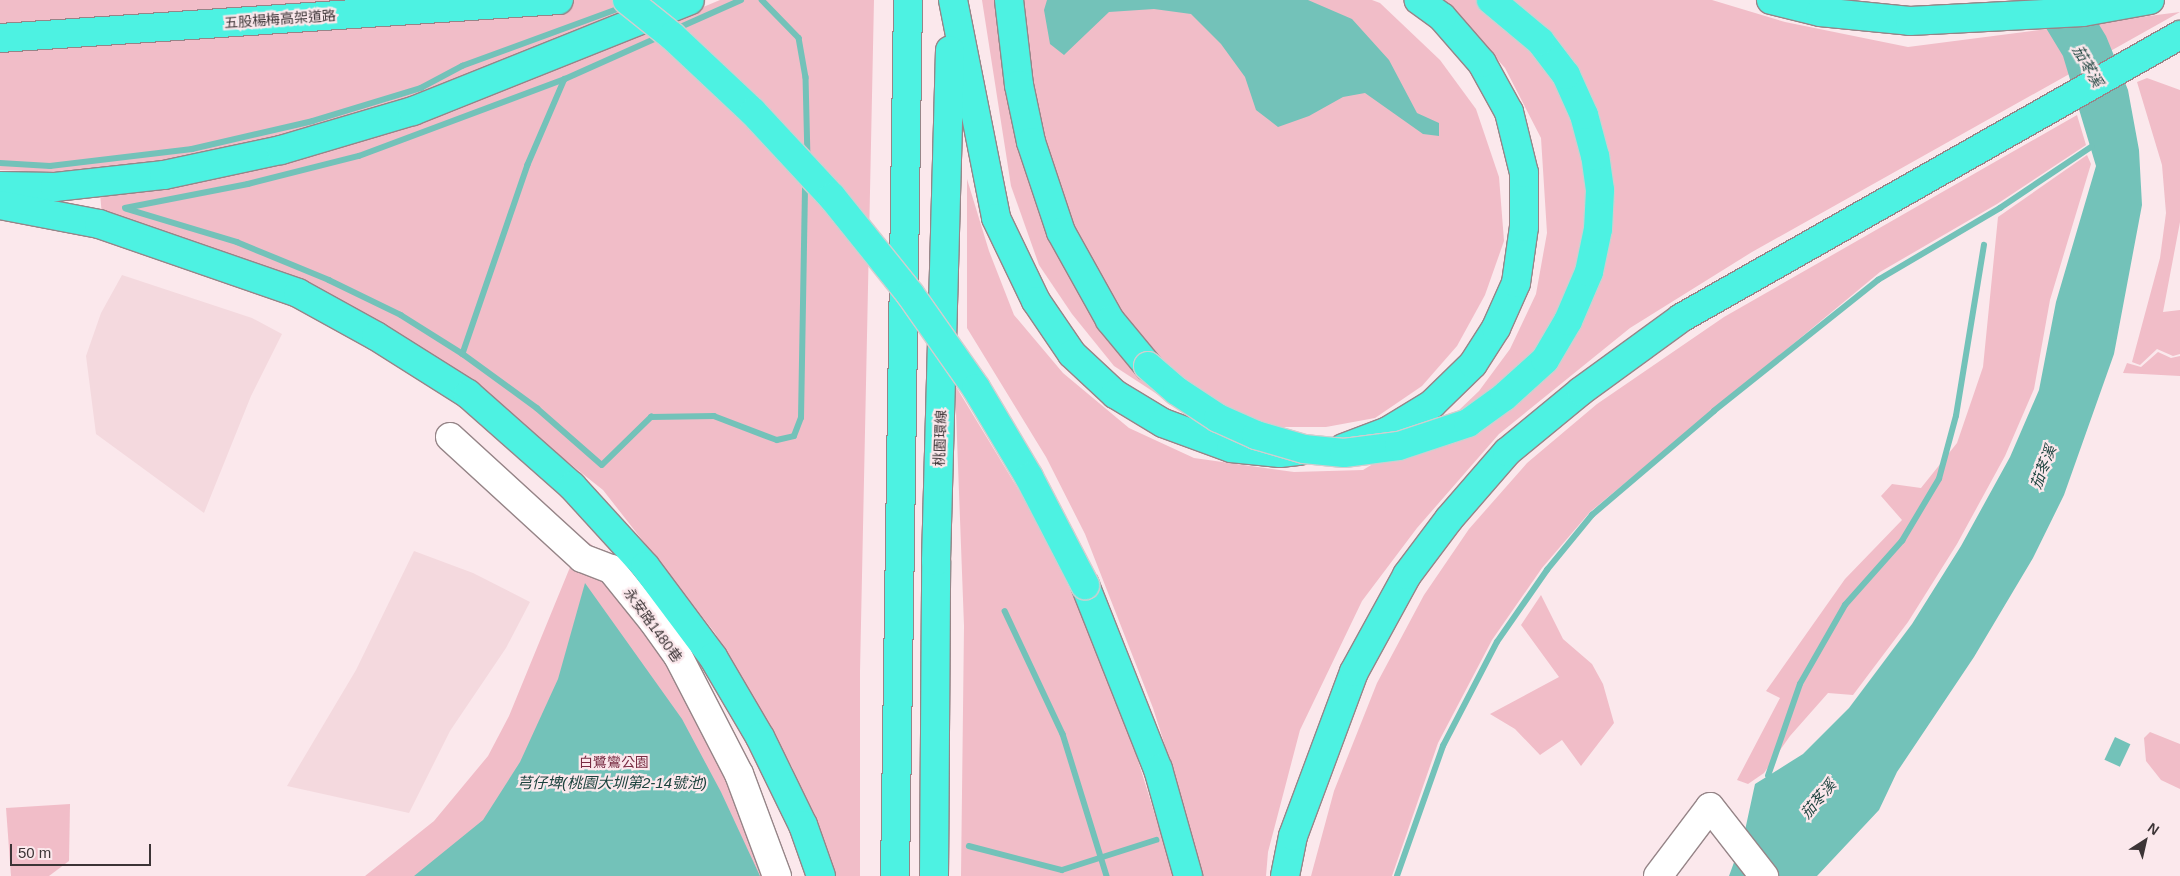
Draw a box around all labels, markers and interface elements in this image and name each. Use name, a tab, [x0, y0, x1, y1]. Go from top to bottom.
street label: 五股楊梅高架道路	[224, 7, 336, 31]
water label: 茄苳溪	[2069, 42, 2107, 90]
street label: 桃園環線	[931, 410, 949, 466]
water label: 茄苳溪	[2027, 443, 2059, 491]
street label: 永安路1480巷	[621, 585, 685, 665]
park label: 白鷺鸞公園	[579, 754, 649, 770]
water label: 芎仔埤(桃園大圳第2-14號池)	[517, 774, 707, 792]
water label: 茄苳溪	[1797, 776, 1839, 822]
north arrow	[2120, 816, 2170, 866]
text: N	[2145, 819, 2162, 838]
scale bar	[12, 834, 154, 866]
text: 50 m	[18, 844, 51, 861]

